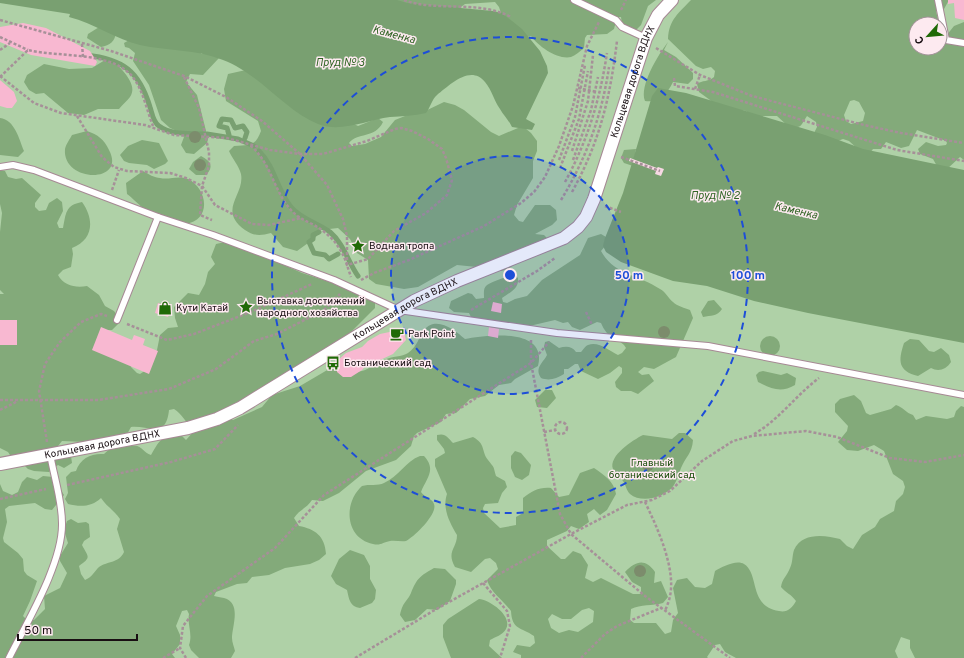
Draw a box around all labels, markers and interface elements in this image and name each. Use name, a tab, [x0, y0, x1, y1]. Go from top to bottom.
north arrow	[908, 16, 948, 56]
water label: Каменка	[371, 23, 417, 47]
street label: Кольцевая дорога ВДНХ	[608, 23, 658, 140]
text: С	[912, 34, 928, 46]
water label: Пруд № 3	[315, 56, 365, 70]
water label: Пруд № 2	[690, 189, 740, 203]
water label: Каменка	[773, 199, 819, 223]
place icon: Водная тропа	[350, 238, 366, 254]
place label: Водная тропа	[369, 240, 434, 253]
centre of rings	[503, 268, 517, 282]
text: 50 m	[615, 268, 643, 284]
text: 100 m	[731, 268, 765, 284]
street label: Кольцевая дорога ВДНХ	[351, 275, 460, 343]
place label: Выставка достижений народного хозяйства	[257, 295, 365, 320]
place icon: Выставка достижений народного хозяйства	[238, 299, 254, 315]
shop icon: Кути Катай	[157, 300, 173, 316]
place label: Кути Катай	[176, 302, 228, 315]
cafe icon: Park Point	[389, 326, 405, 342]
place label: Park Point	[408, 328, 455, 341]
bus stop icon: Ботанический сад	[325, 355, 341, 371]
place label: Ботанический сад	[344, 357, 432, 370]
street label: Кольцевая дорога ВДНХ	[43, 427, 161, 462]
park label: Главный ботанический сад	[609, 457, 696, 482]
scale bar	[18, 616, 137, 642]
text: 50 m	[24, 623, 52, 639]

